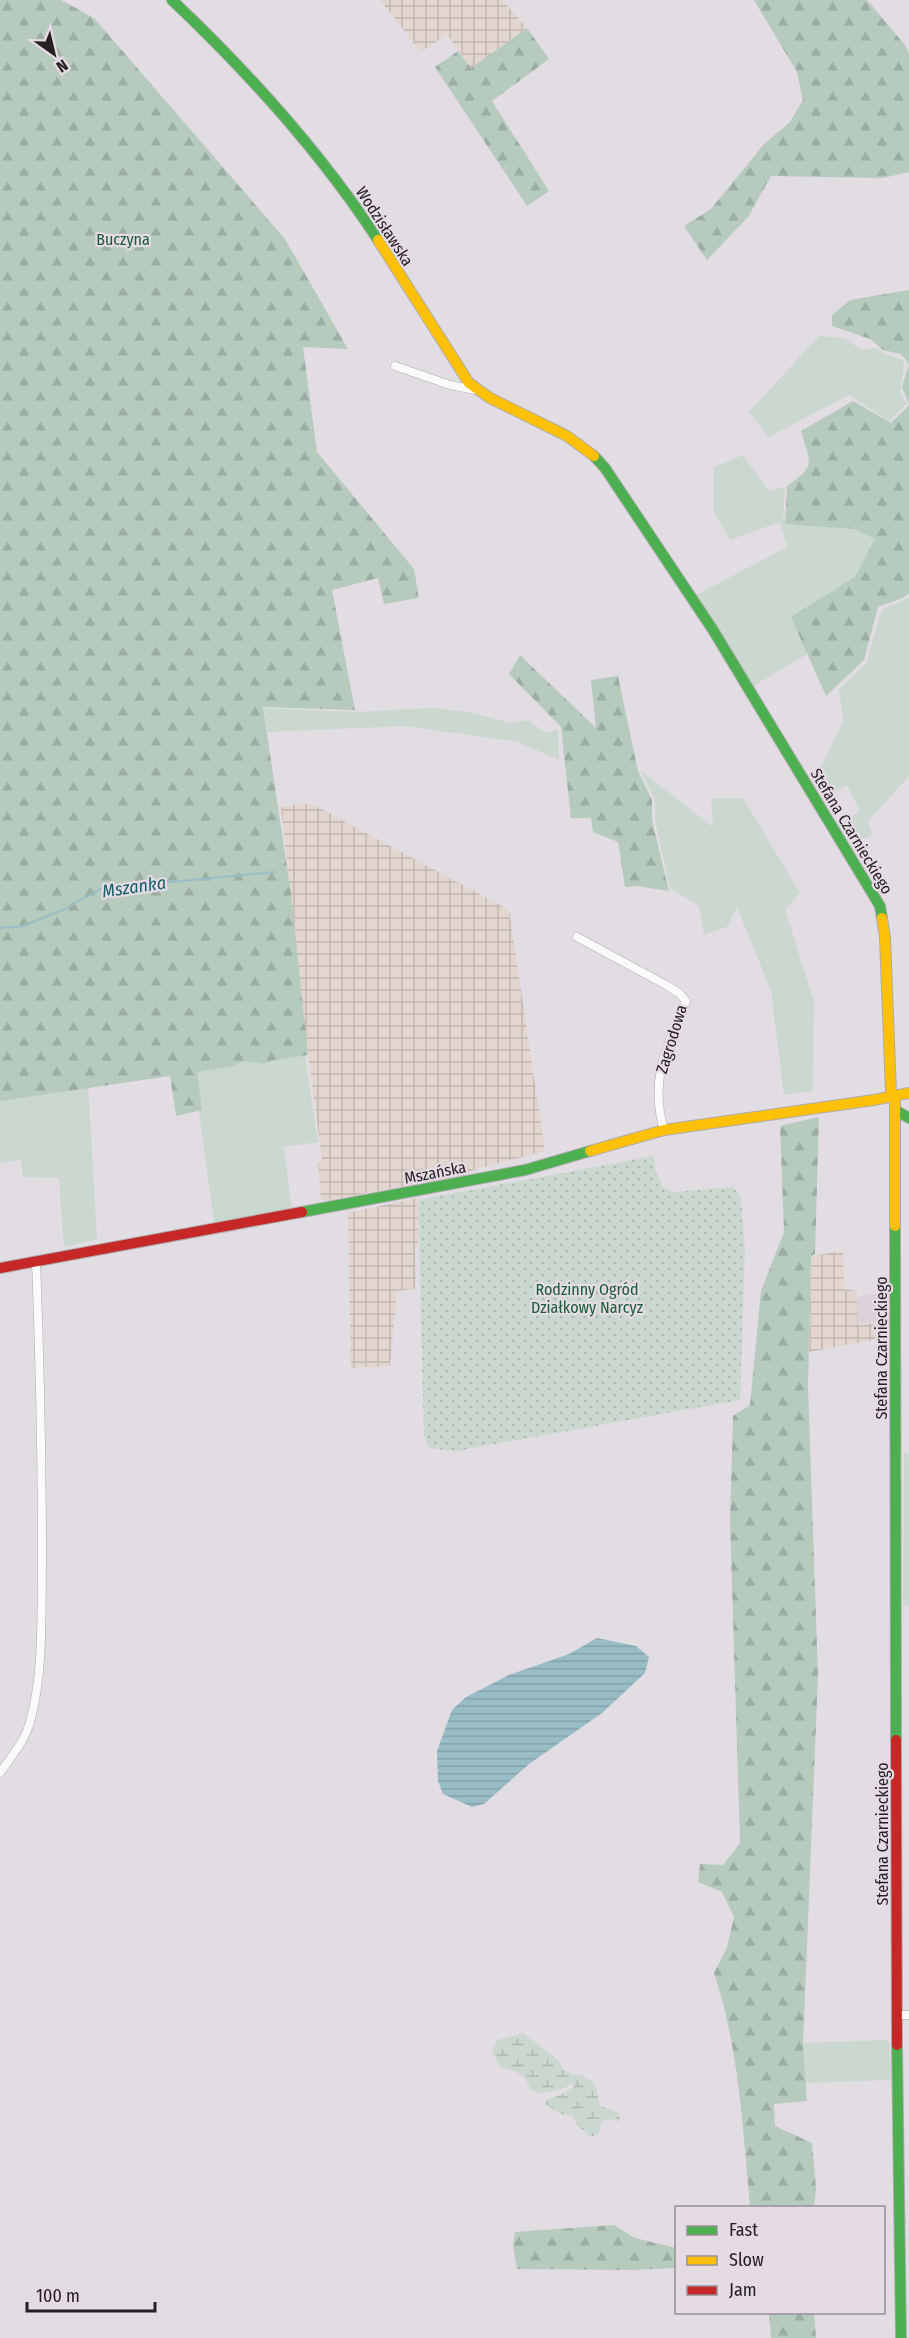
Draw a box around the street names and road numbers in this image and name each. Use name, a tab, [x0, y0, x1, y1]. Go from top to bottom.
street label: Wodzisławska	[352, 183, 417, 270]
street label: Stefana Czarnieckiego	[807, 765, 897, 898]
street label: Zagrodowa	[652, 1002, 691, 1076]
street label: Mszańska	[403, 1157, 468, 1188]
street label: Stefana Czarnieckiego	[872, 1276, 891, 1420]
street label: Stefana Czarnieckiego	[873, 1762, 892, 1906]

